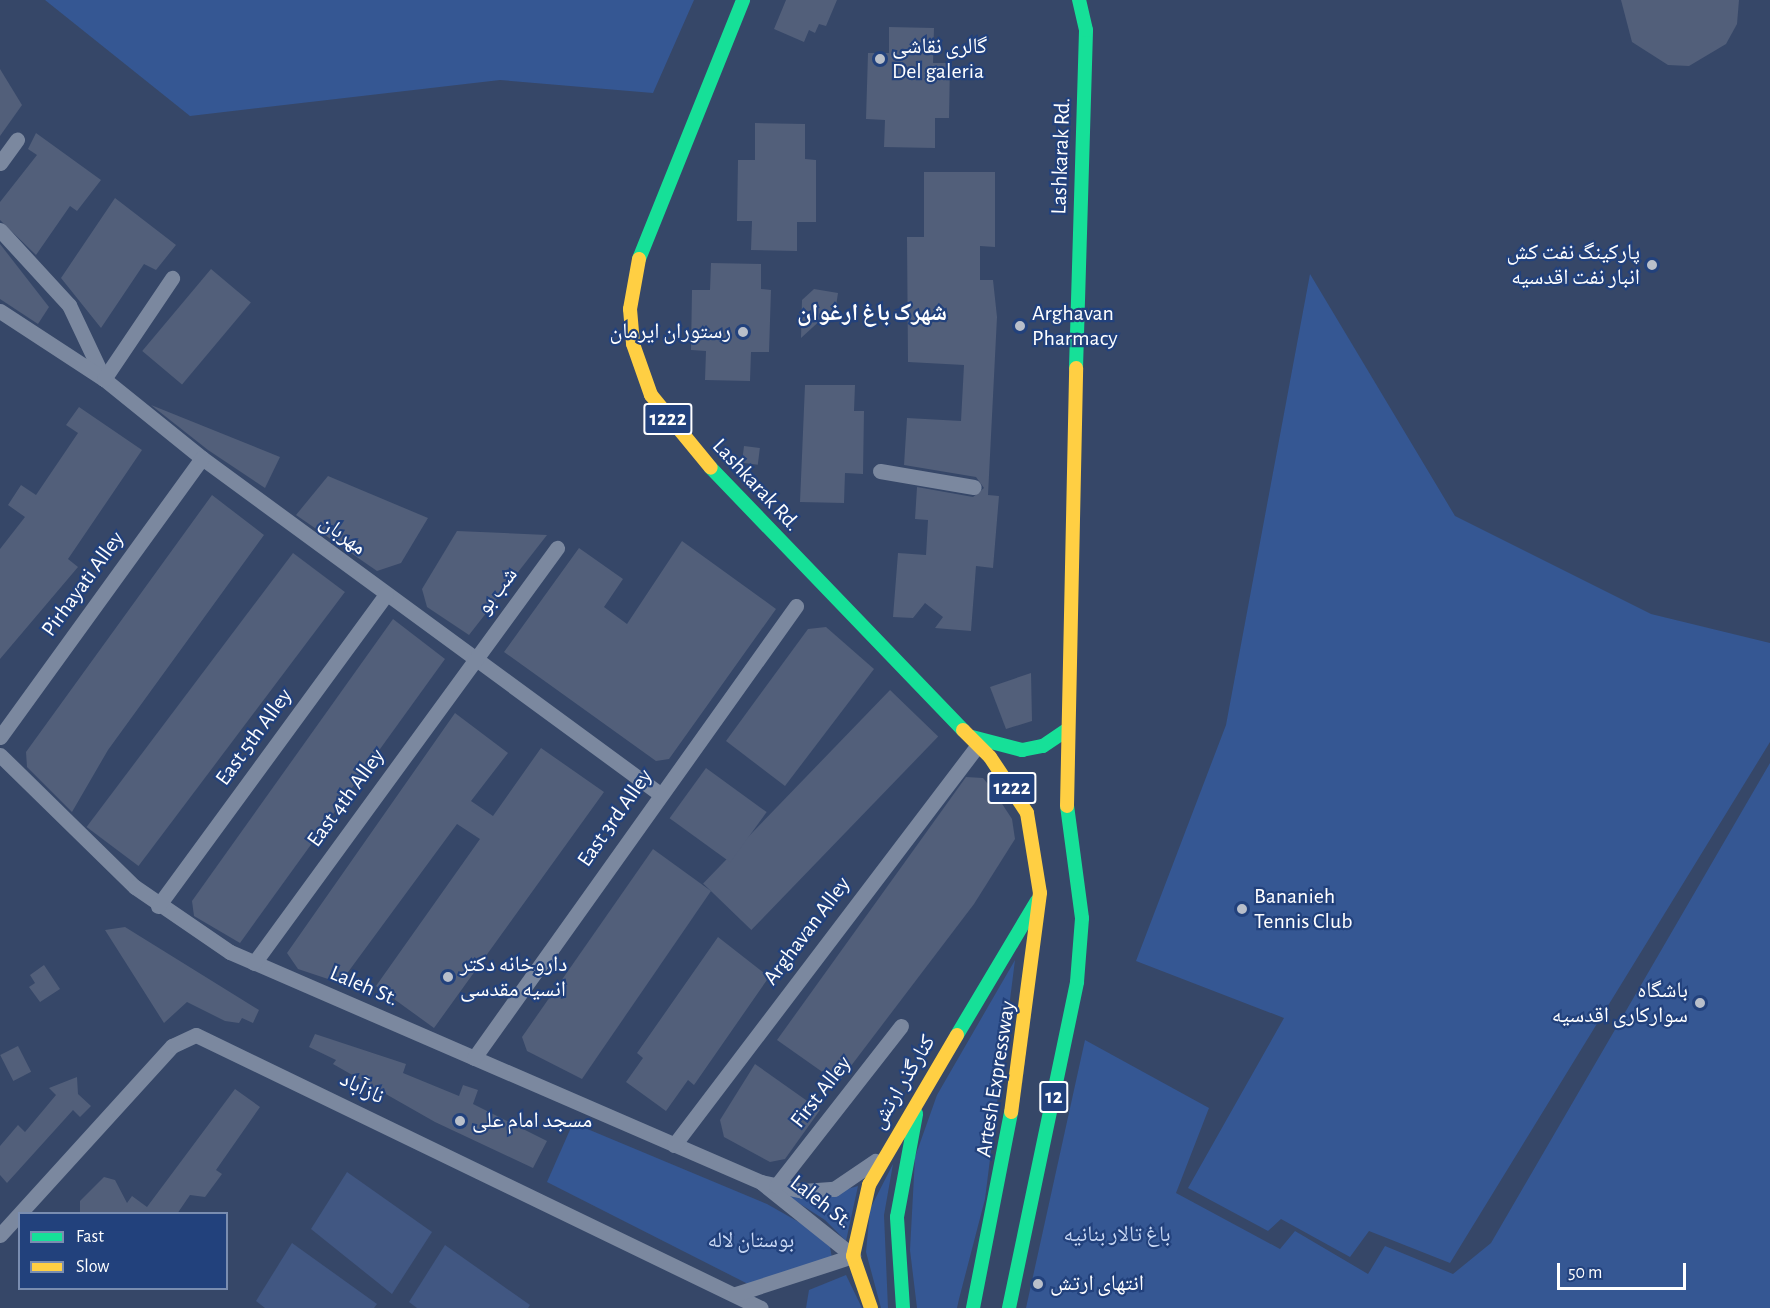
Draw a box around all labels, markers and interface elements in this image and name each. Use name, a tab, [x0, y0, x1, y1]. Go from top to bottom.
place label: گالرى نقاشى Del galeria	[892, 33, 987, 84]
marker: گالرى نقاشى Del galeria	[873, 52, 887, 66]
street label: Lashkarak Rd.	[1046, 97, 1076, 215]
place label: پارکینگ نفت کش انبار نفت اقدسیه	[1507, 239, 1640, 290]
marker: پارکینگ نفت کش انبار نفت اقدسیه	[1645, 258, 1659, 272]
district label: شهرک باغ ارغوان	[797, 300, 947, 328]
place label: Arghavan Pharmacy	[1032, 300, 1118, 352]
place label: رستوران ايرمان	[609, 319, 731, 345]
marker: Arghavan Pharmacy	[1013, 319, 1027, 333]
marker: رستوران ايرمان	[736, 325, 750, 339]
road number: 1222	[642, 401, 694, 437]
street label: Lashkarak Rd.	[706, 433, 806, 537]
street label: مهربان	[314, 509, 372, 561]
street label: Pirhayati Alley	[36, 526, 130, 642]
street label: شب بو	[471, 562, 523, 620]
street label: East 5th Alley	[210, 683, 298, 791]
street label: East 4th Alley	[302, 744, 390, 852]
street label: East 3rd Alley	[572, 764, 658, 872]
road number: 1222	[986, 770, 1038, 806]
street label: Arghavan Alley	[758, 872, 856, 990]
place label: Bananieh Tennis Club	[1254, 883, 1352, 934]
marker: Bananieh Tennis Club	[1235, 902, 1249, 916]
place label: داروخانه دکتر انسیه مقدسی	[460, 951, 567, 1002]
street label: Laleh St.	[326, 960, 402, 1012]
marker: داروخانه دکتر انسیه مقدسی	[441, 970, 455, 984]
place label: باشگاه سوارکاری اقدسیه	[1552, 977, 1688, 1028]
marker: باشگاه سوارکاری اقدسیه	[1693, 996, 1707, 1010]
street label: Artesh Expressway	[971, 999, 1021, 1159]
street label: کنارگذر ارتش	[865, 1030, 941, 1134]
street label: First Alley	[785, 1051, 857, 1133]
street label: نازآباد	[336, 1066, 388, 1110]
road number: 12	[1039, 1079, 1069, 1115]
place label: مسجد امام علی	[472, 1108, 592, 1134]
marker: مسجد امام علی	[453, 1114, 467, 1128]
street label: Laleh St.	[785, 1170, 857, 1234]
legend	[18, 1212, 228, 1290]
park label: باغ تالار بنانیه	[1063, 1222, 1171, 1248]
text: Fast	[76, 1228, 104, 1246]
park label: بوستان لاله	[708, 1228, 794, 1254]
scale bar	[1560, 1251, 1689, 1289]
text: Slow	[76, 1258, 109, 1276]
text: 50 m	[1568, 1264, 1602, 1282]
place label: انتهای ارتش	[1050, 1271, 1144, 1297]
marker: انتهای ارتش	[1031, 1277, 1045, 1291]

